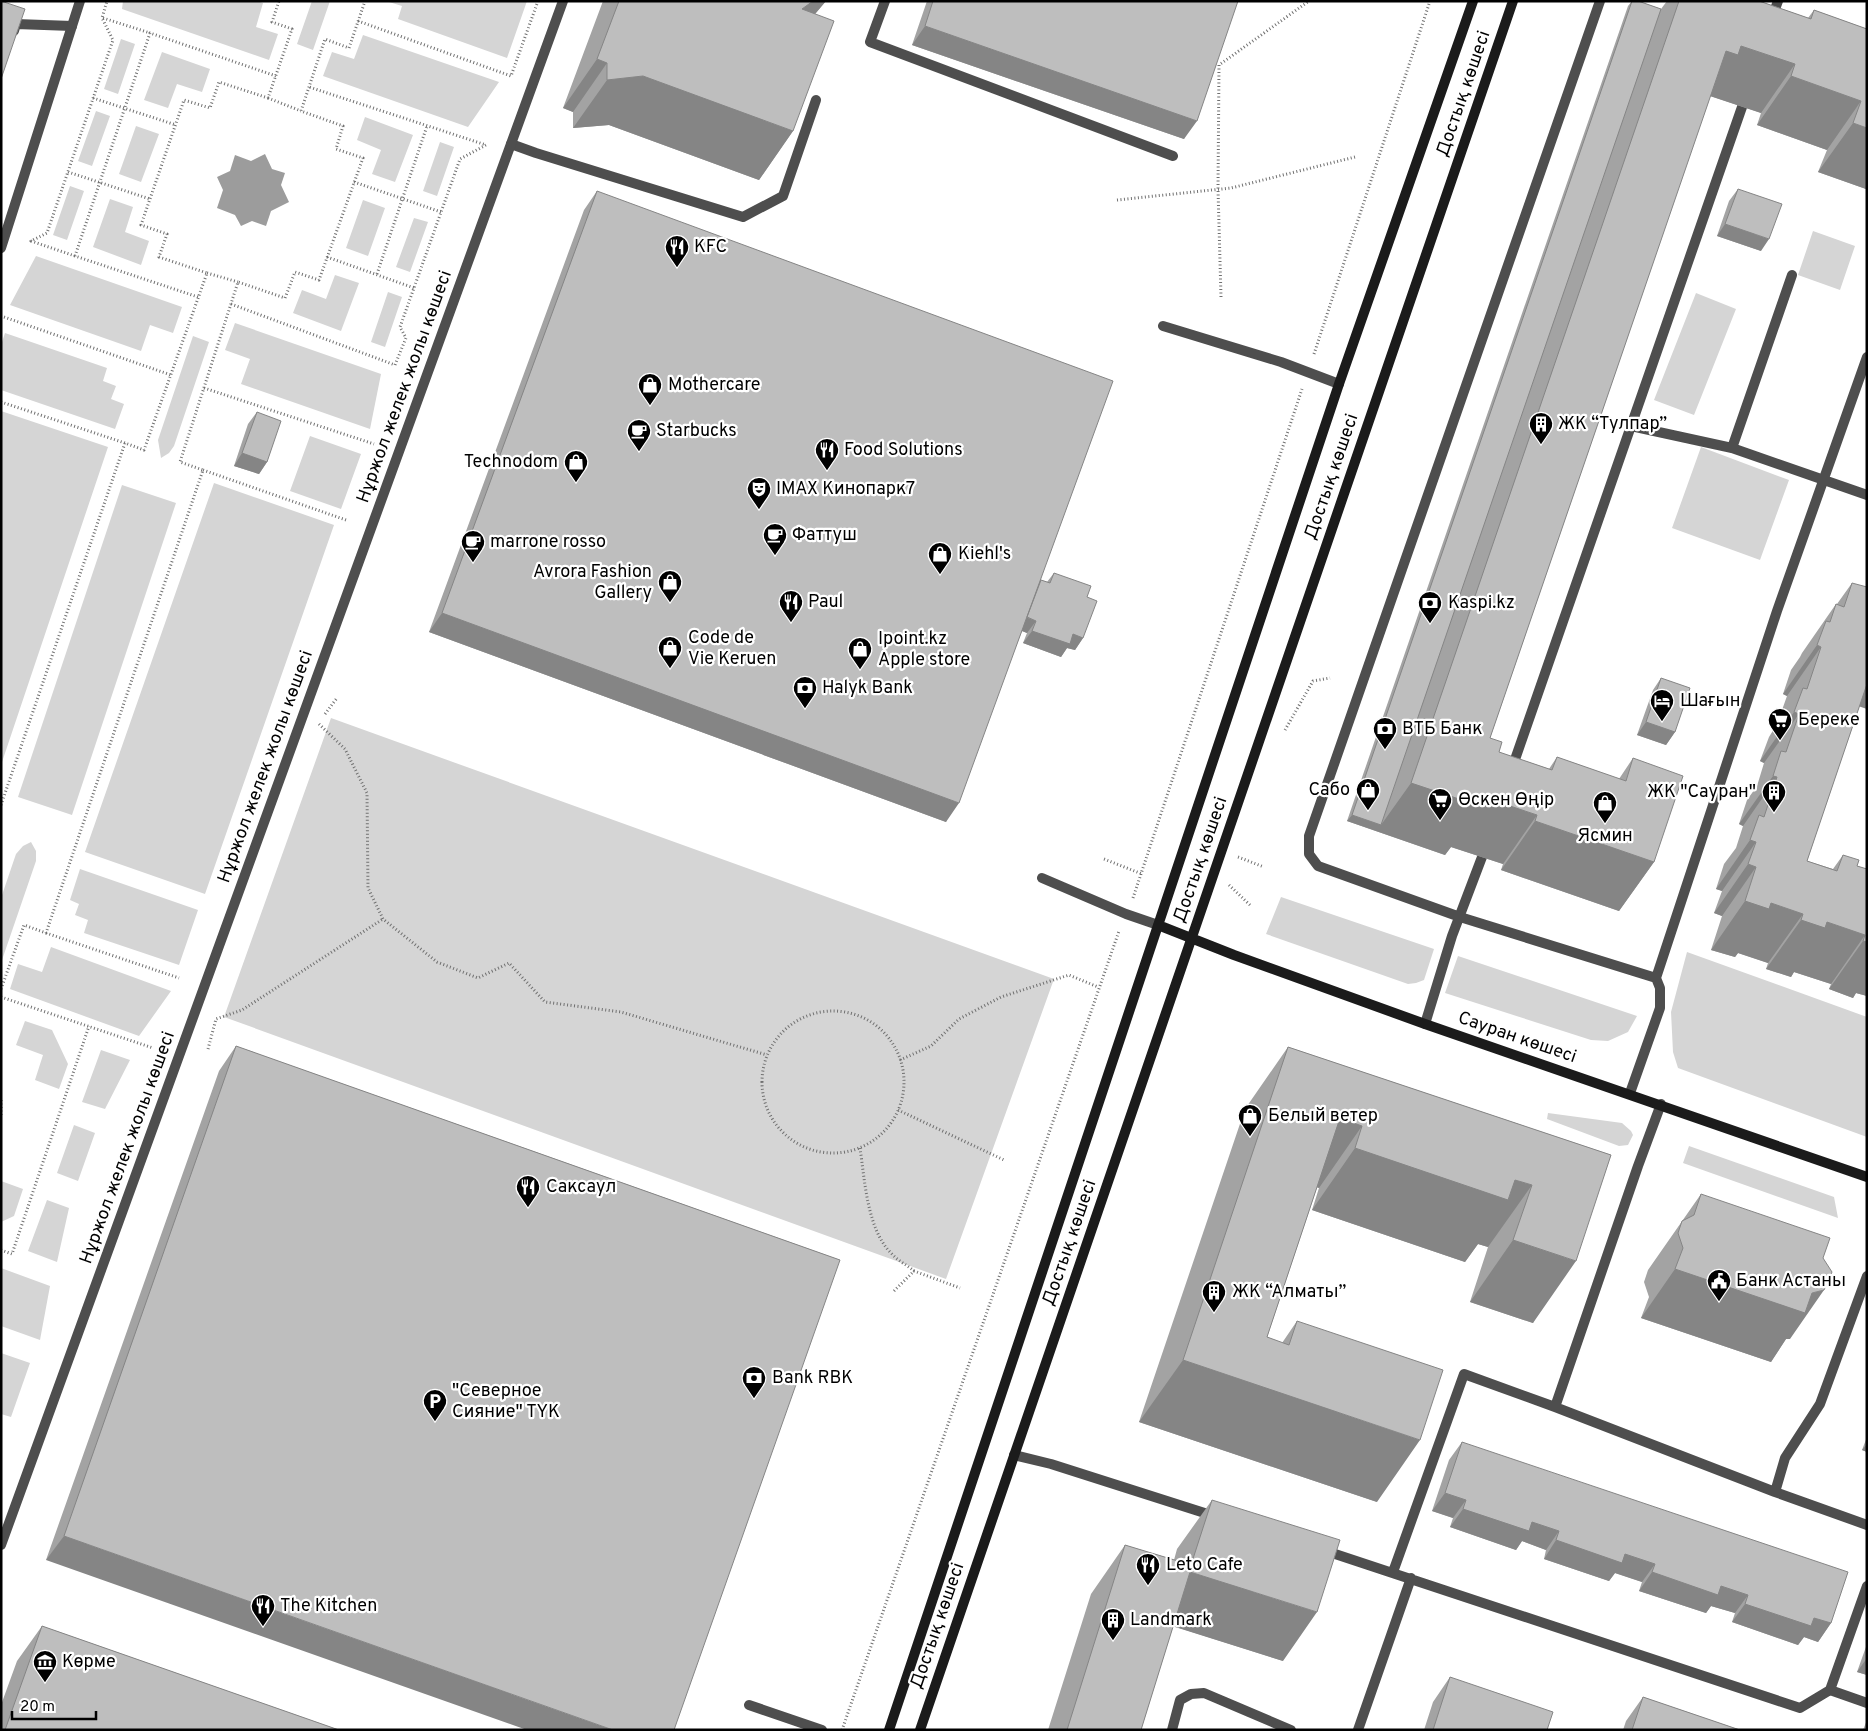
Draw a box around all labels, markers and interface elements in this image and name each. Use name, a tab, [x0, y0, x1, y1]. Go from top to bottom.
street label: Достық көшесі	[1432, 28, 1496, 160]
restaurant icon: KFC	[664, 234, 690, 268]
place label: KFC	[694, 236, 727, 259]
street label: Нұржол желек жолы көшесі	[352, 268, 458, 506]
shop icon: Mothercare	[637, 372, 663, 406]
place label: Mothercare	[668, 374, 760, 397]
street label: Достық көшесі	[1300, 411, 1364, 543]
building icon: ЖК “Тулпар”	[1528, 411, 1554, 445]
place label: ЖК “Тулпар”	[1558, 413, 1667, 436]
cafe icon: Starbucks	[626, 418, 652, 452]
place label: Starbucks	[656, 420, 737, 443]
restaurant icon: Food Solutions	[814, 437, 840, 471]
place label: Food Solutions	[844, 439, 963, 462]
shop icon: Technodom	[563, 449, 589, 483]
place label: Technodom	[464, 451, 558, 474]
theatre icon: IMAX Кинопарк7	[746, 476, 772, 510]
place label: IMAX Кинопарк7	[776, 478, 915, 501]
cafe icon: Фаттуш	[762, 522, 788, 556]
place label: Фаттуш	[792, 524, 857, 547]
cafe icon: marrone rosso	[460, 529, 486, 563]
place label: marrone rosso	[490, 531, 606, 554]
shop icon: Kiehl's	[927, 541, 953, 575]
place label: Kiehl's	[958, 543, 1011, 566]
place label: Avrora Fashion Gallery	[533, 561, 652, 605]
shop icon: Avrora Fashion Gallery	[657, 569, 683, 603]
restaurant icon: Paul	[778, 589, 804, 623]
bank icon: Kaspi.kz	[1417, 590, 1443, 624]
place label: Paul	[808, 591, 843, 614]
place label: Kaspi.kz	[1448, 592, 1515, 615]
place label: Code de Vie Keruen	[688, 627, 776, 671]
place label: Ipoint.kz Apple store	[878, 628, 970, 672]
shop icon: Code de Vie Keruen	[657, 635, 683, 669]
shop icon: Ipoint.kz Apple store	[847, 636, 873, 670]
street label: Нұржол желек жолы көшесі	[213, 648, 319, 886]
bank icon: Halyk Bank	[792, 675, 818, 709]
place label: Halyk Bank	[822, 677, 913, 700]
hotel icon: Шағын	[1649, 688, 1675, 722]
place label: Шағын	[1680, 690, 1740, 713]
supermarket icon: Береке	[1767, 707, 1793, 741]
place label: Береке	[1798, 709, 1860, 732]
bank icon: ВТБ Банк	[1372, 716, 1398, 750]
place label: ВТБ Банк	[1402, 718, 1483, 741]
shop icon: Сабо	[1355, 777, 1381, 811]
place label: Сабо	[1308, 779, 1350, 802]
building icon: ЖК "Сауран"	[1761, 779, 1787, 813]
place label: ЖК "Сауран"	[1647, 781, 1756, 804]
supermarket icon: Өскен Өңір	[1427, 787, 1453, 821]
place label: Өскен Өңір	[1458, 789, 1554, 812]
shop icon: Ясмин	[1592, 790, 1618, 824]
street label: Достық көшесі	[1169, 794, 1233, 926]
place label: Ясмин	[1577, 825, 1633, 848]
street label: Сауран көшесі	[1455, 1007, 1579, 1069]
street label: Нұржол желек жолы көшесі	[75, 1029, 181, 1267]
shop icon: Белый ветер	[1237, 1103, 1263, 1137]
place label: Белый ветер	[1268, 1105, 1378, 1128]
restaurant icon: Саксаул	[515, 1174, 541, 1208]
place label: Саксаул	[546, 1176, 616, 1199]
street label: Достық көшесі	[1038, 1177, 1102, 1309]
public building icon: Банк Астаны	[1706, 1268, 1732, 1302]
place label: Банк Астаны	[1736, 1270, 1846, 1293]
building icon: ЖК “Алматы”	[1201, 1279, 1227, 1313]
place label: ЖК “Алматы”	[1232, 1281, 1347, 1304]
bank icon: Bank RBK	[741, 1365, 767, 1399]
place label: Bank RBK	[772, 1367, 853, 1390]
place label: "Северное Cияние" ТҮК	[452, 1380, 560, 1424]
parking icon: "Северное Cияние" ТҮК	[422, 1388, 448, 1422]
restaurant icon: Leto Cafe	[1135, 1552, 1161, 1586]
place label: Leto Cafe	[1166, 1554, 1243, 1577]
street label: Достық көшесі	[906, 1560, 970, 1692]
restaurant icon: The Kitchen	[250, 1593, 276, 1627]
place label: The Kitchen	[280, 1595, 377, 1618]
building icon: Landmark	[1100, 1607, 1126, 1641]
place label: Landmark	[1130, 1609, 1212, 1632]
museum icon: Көрме	[32, 1649, 58, 1683]
place label: Көрме	[62, 1651, 116, 1674]
scale bar	[12, 1688, 96, 1720]
text: 20 m	[20, 1698, 55, 1717]

